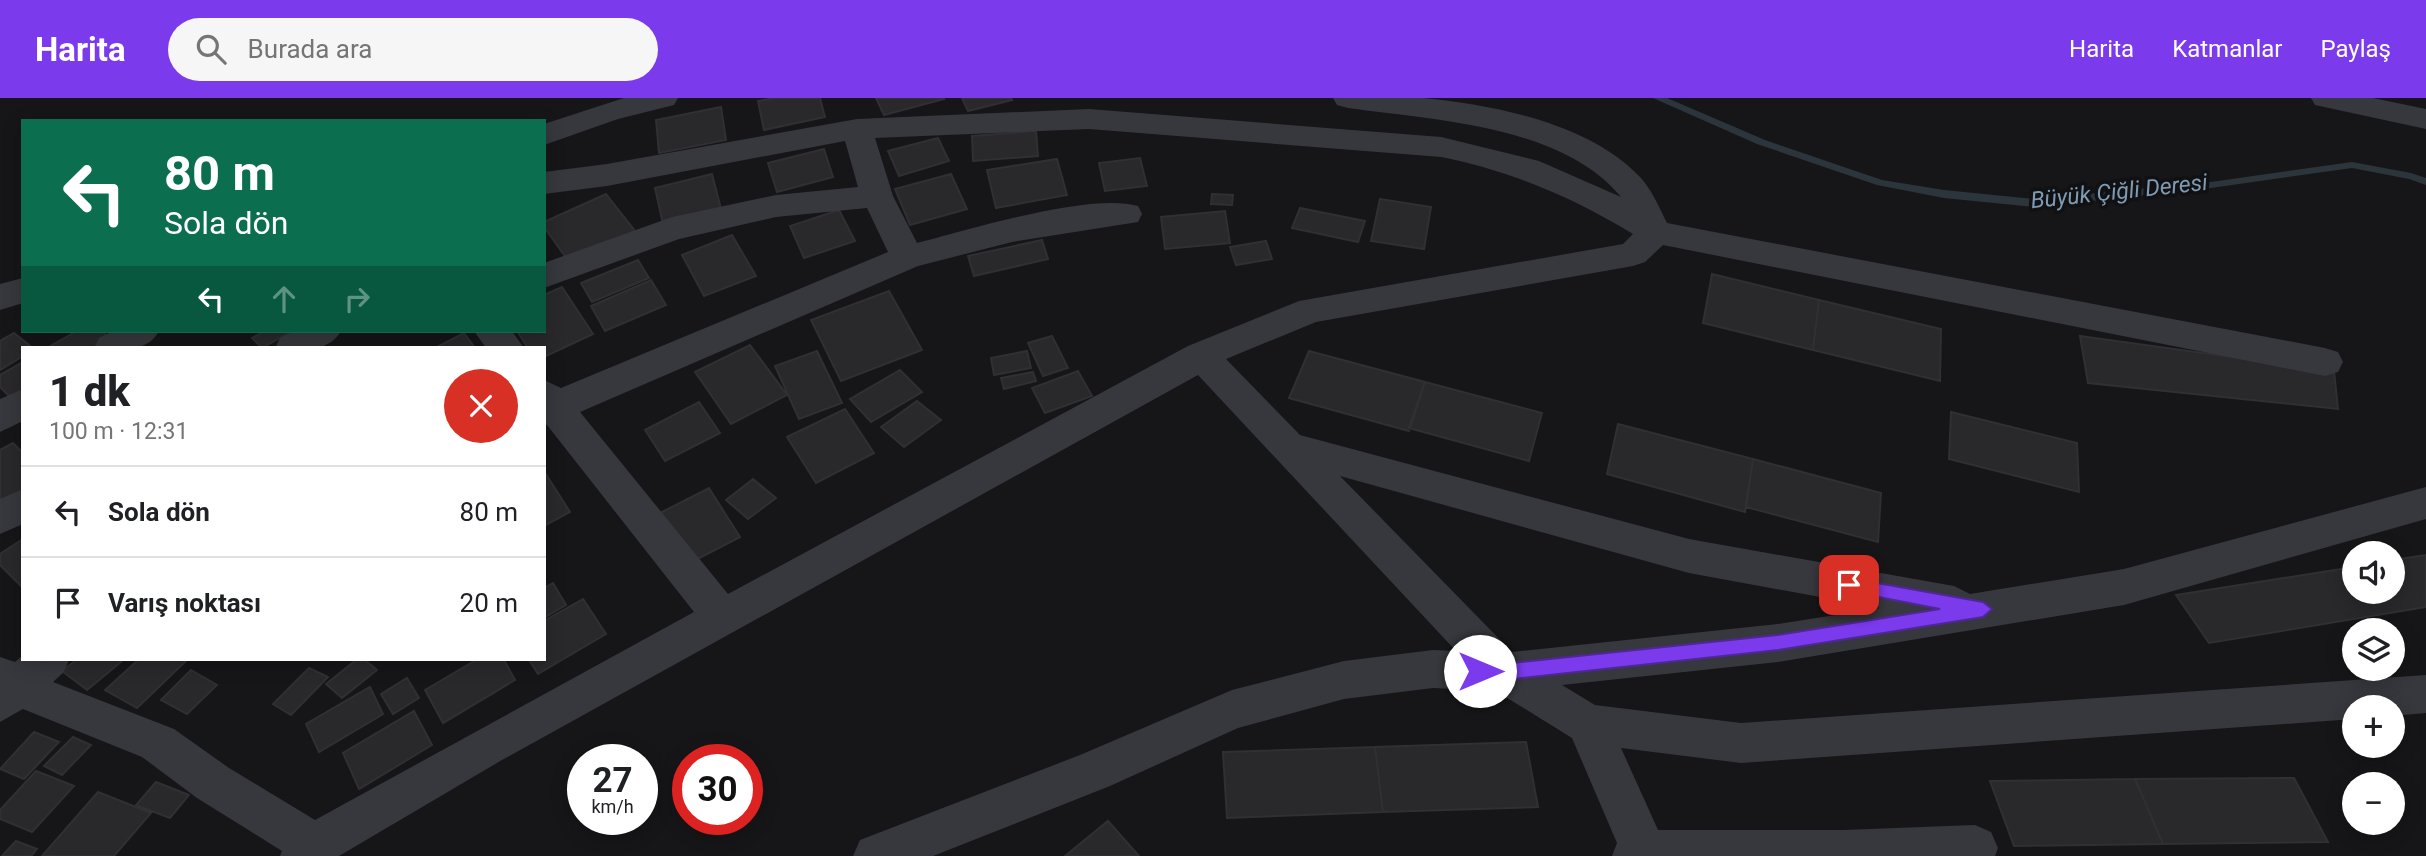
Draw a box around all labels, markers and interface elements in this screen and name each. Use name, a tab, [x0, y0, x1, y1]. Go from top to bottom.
search box	[168, 18, 658, 81]
text: Harita	[35, 30, 126, 69]
icon: search	[192, 30, 230, 68]
text: Burada ara	[248, 34, 372, 64]
text: Harita	[2069, 35, 2134, 63]
text: Katmanlar	[2172, 35, 2282, 63]
text: Paylaş	[2320, 35, 2391, 63]
text: 80 m	[164, 145, 275, 202]
icon: left	[49, 147, 140, 238]
water label: Büyük Çiğli Deresi	[2029, 169, 2209, 214]
text: Sola dön	[164, 204, 288, 242]
icon: left	[192, 280, 230, 318]
icon: ahead	[265, 280, 303, 318]
icon: right	[338, 280, 376, 318]
text: 1 dk	[49, 367, 130, 416]
button: close	[444, 369, 518, 443]
text: 100 m · 12:31	[49, 418, 188, 445]
icon: left	[49, 493, 87, 531]
text: Sola dön	[108, 497, 210, 527]
text: 80 m	[460, 497, 518, 527]
map controls	[2342, 541, 2405, 835]
button: sound	[2342, 541, 2405, 604]
pin	[1819, 555, 1879, 615]
icon: arrive	[1830, 566, 1868, 604]
icon: arrive	[49, 584, 87, 622]
text: Varış noktası	[108, 588, 261, 618]
text: 20 m	[460, 588, 518, 618]
button: layers	[2342, 618, 2405, 681]
position arrow	[1443, 634, 1517, 708]
button: +	[2342, 695, 2405, 758]
speed limit sign: 30	[672, 744, 763, 835]
text: 27	[592, 760, 633, 801]
button: −	[2342, 772, 2405, 835]
text: km/h	[591, 796, 634, 817]

